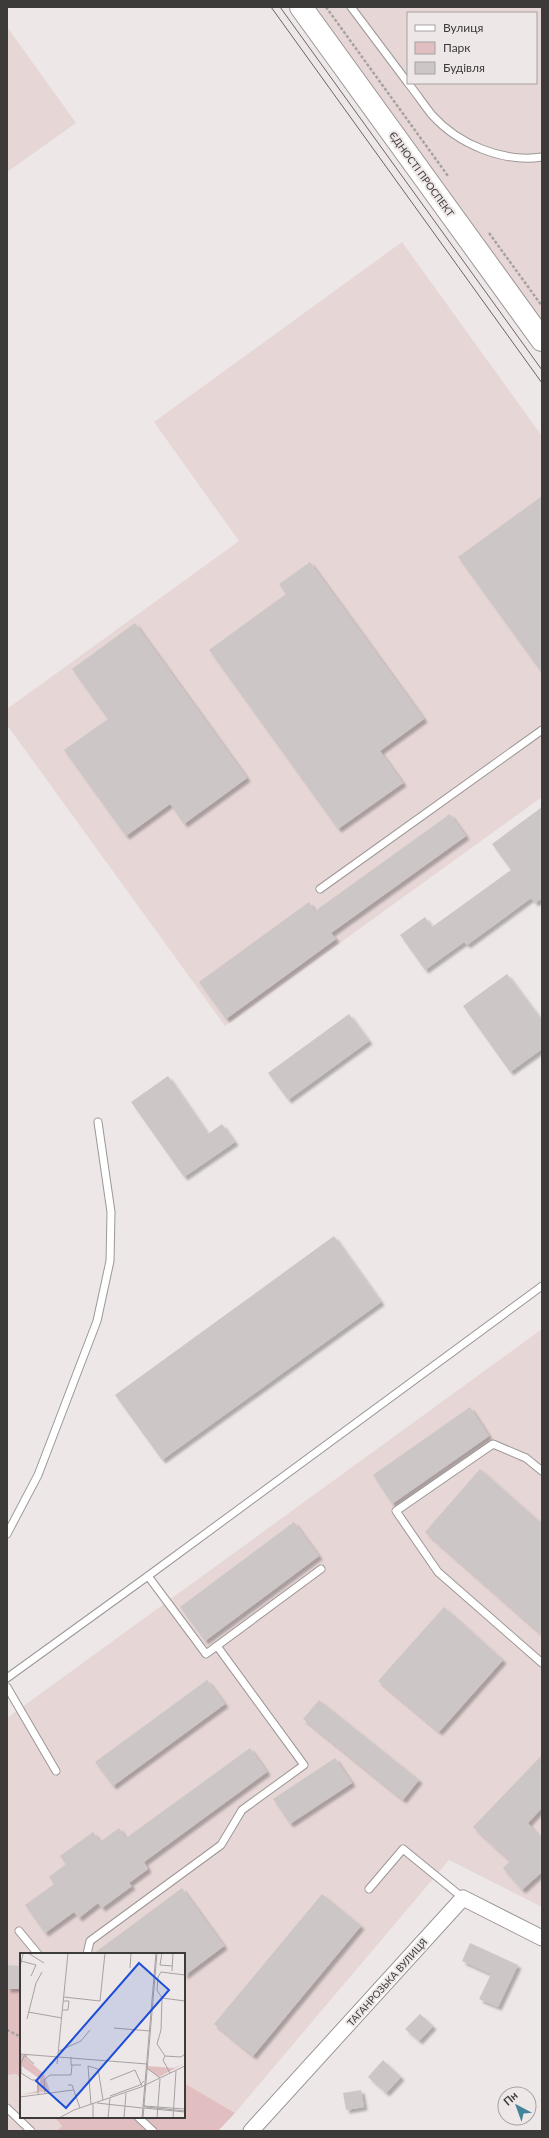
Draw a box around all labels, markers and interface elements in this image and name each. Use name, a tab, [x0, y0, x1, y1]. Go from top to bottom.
legend	[407, 12, 537, 84]
text: Вулиця	[443, 20, 483, 35]
text: Парк	[443, 40, 471, 55]
text: Будівля	[443, 60, 485, 75]
street label: ЄДНОСТІ ПРОСПЕКТ	[387, 129, 457, 219]
street label: ТАГАНРОЗЬКА ВУЛИЦЯ	[344, 1936, 430, 2028]
inset map	[20, 1953, 185, 2118]
north arrow	[497, 2086, 537, 2126]
text: Пн	[500, 2088, 520, 2108]

